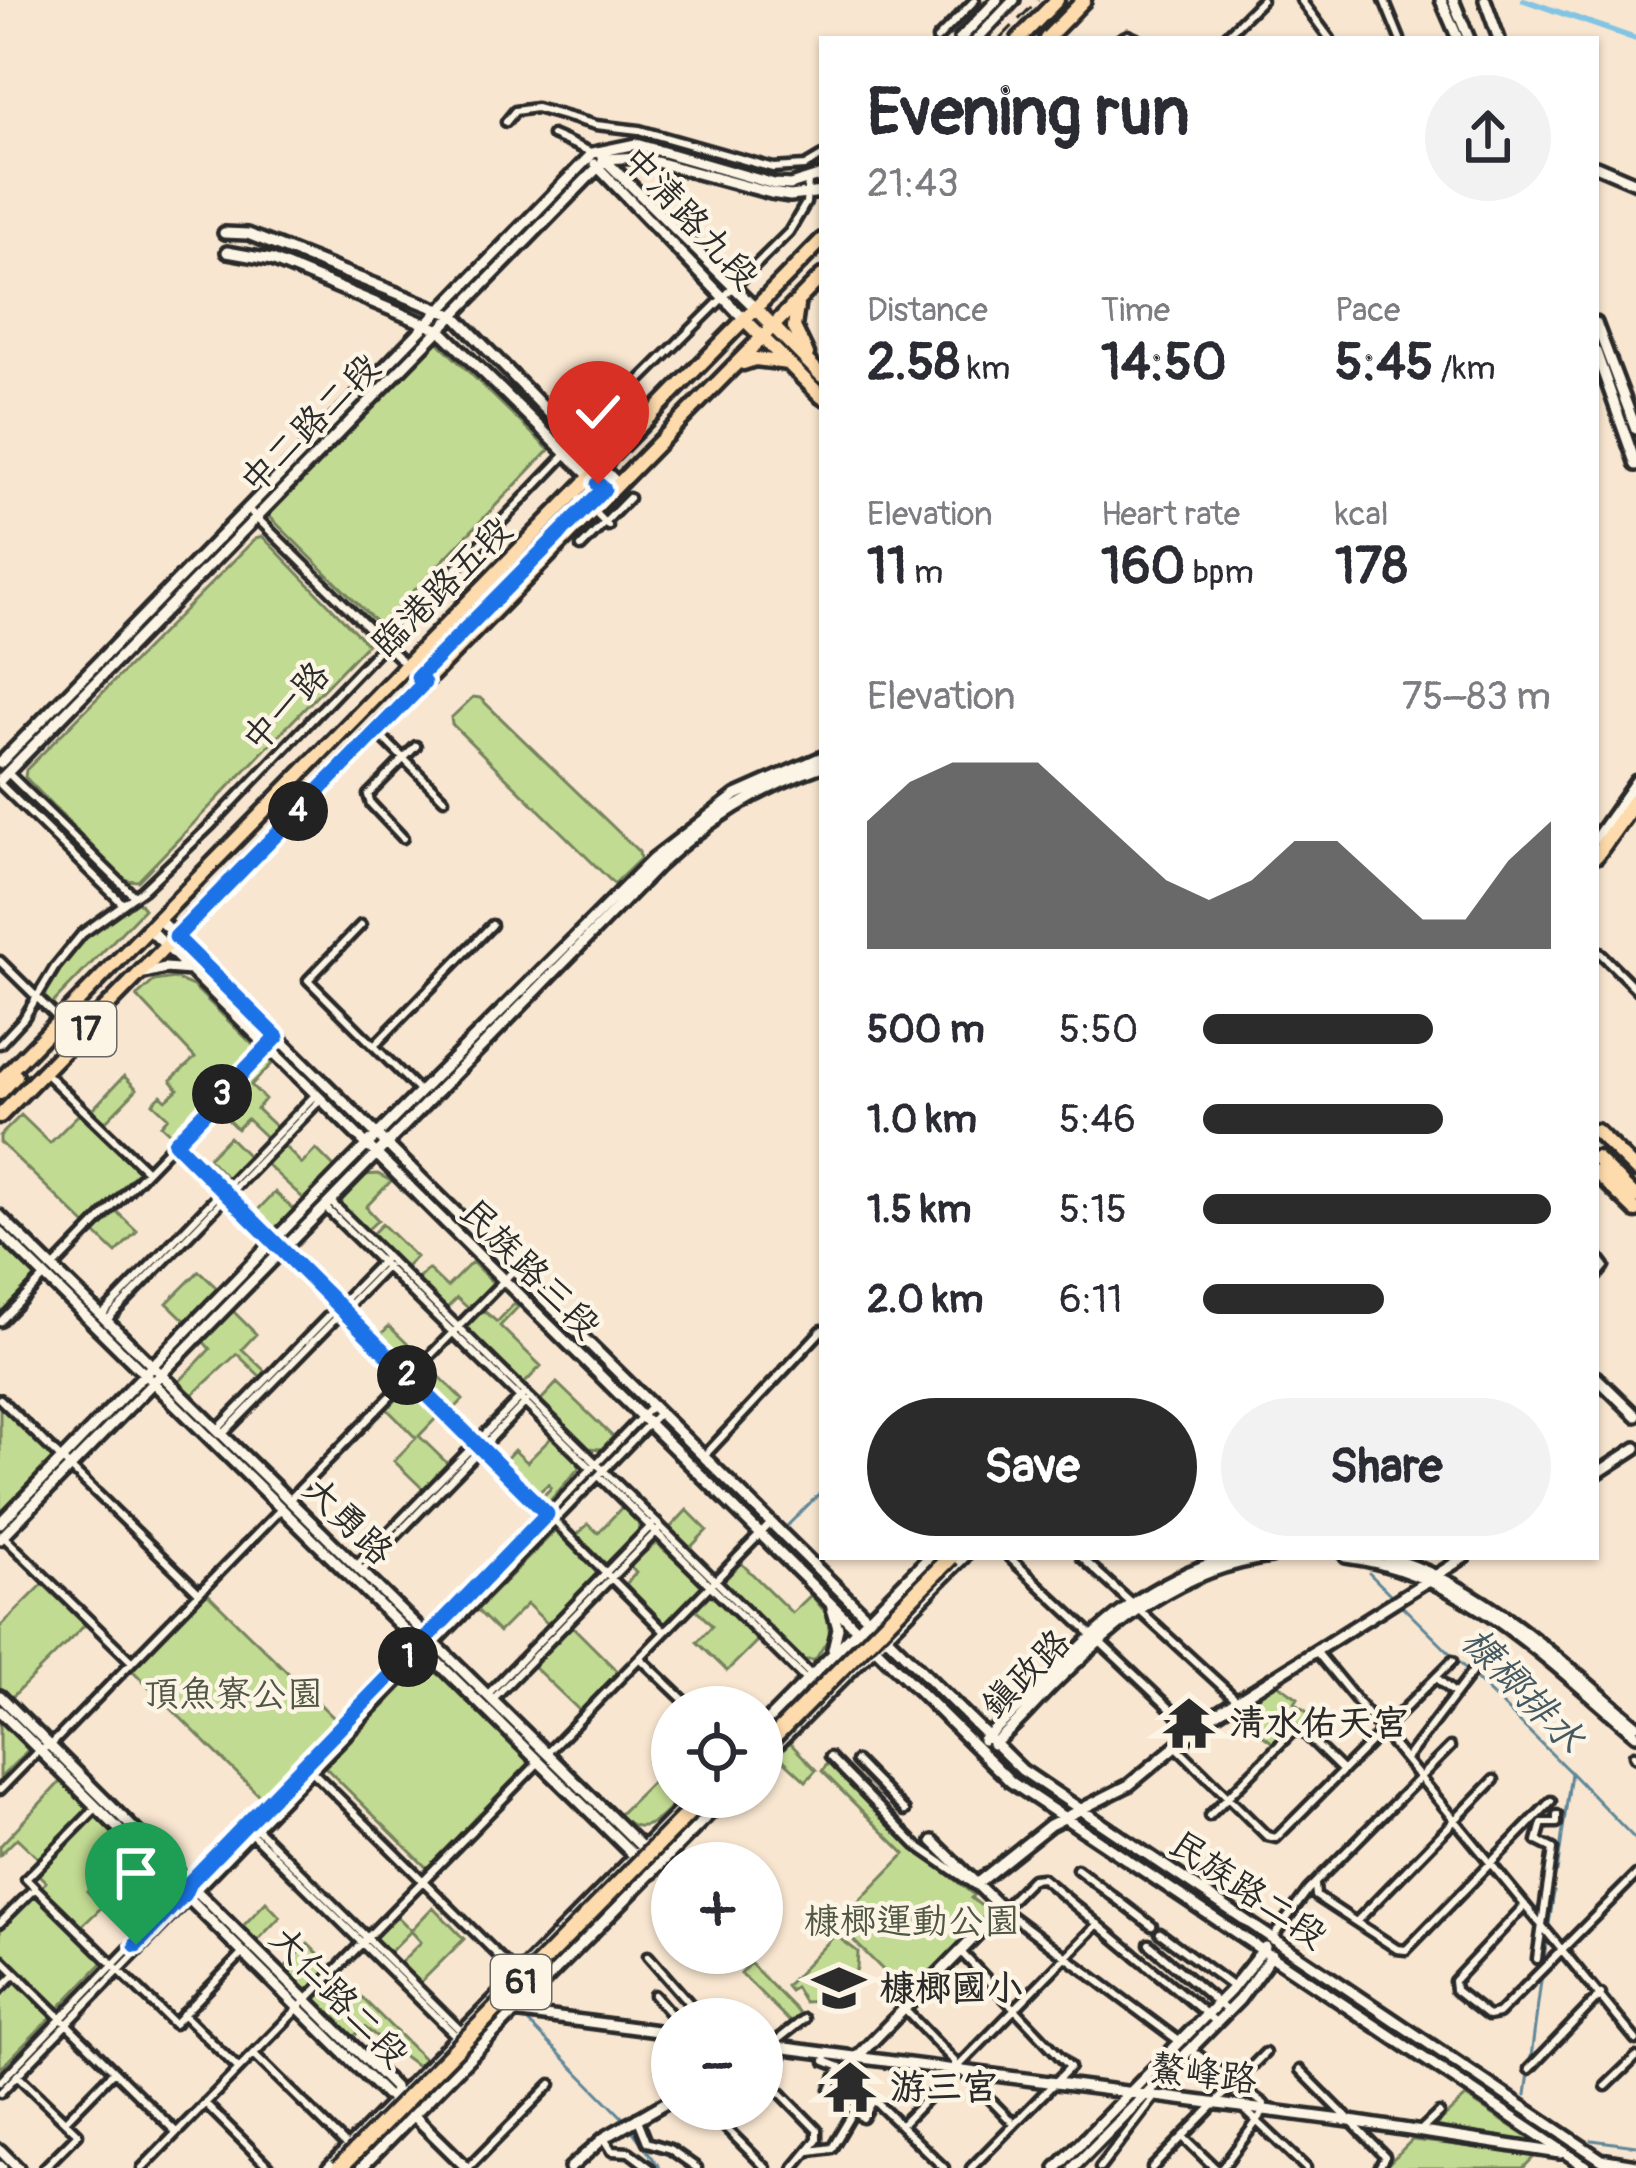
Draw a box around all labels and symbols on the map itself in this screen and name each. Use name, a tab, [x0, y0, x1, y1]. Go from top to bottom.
street label: 中清路九段	[612, 137, 768, 299]
street label: 中二路二段	[230, 344, 390, 504]
pin	[547, 361, 649, 484]
street label: 臨港路五段	[362, 507, 522, 667]
street label: 中一路	[233, 652, 339, 762]
pin: 4	[268, 781, 328, 841]
road number: 17	[56, 1002, 116, 1056]
pin: 3	[192, 1064, 252, 1124]
street label: 民族路三段	[450, 1189, 610, 1349]
pin: 2	[377, 1345, 437, 1405]
street label: 大勇路	[294, 1467, 402, 1575]
water label: 槺榔排水	[1451, 1617, 1595, 1764]
street label: 鎮政路	[972, 1620, 1080, 1728]
pin: 1	[378, 1627, 438, 1687]
park label: 頂魚寮公園	[143, 1672, 323, 1717]
temple icon: 清水佑天宮	[1160, 1694, 1218, 1752]
place label: 清水佑天宮	[1229, 1701, 1409, 1746]
street label: 民族路二段	[1161, 1821, 1335, 1959]
pin	[85, 1822, 187, 1945]
park label: 槺榔運動公園	[804, 1899, 1020, 1944]
street label: 大仁路二段	[260, 1917, 418, 2077]
road number: 61	[491, 1955, 551, 2009]
school or university icon: 槺榔國小	[810, 1959, 868, 2017]
place label: 槺榔國小	[879, 1966, 1023, 2011]
street label: 鰲峰路	[1147, 2045, 1259, 2103]
temple icon: 游三宮	[821, 2058, 879, 2116]
place label: 游三宮	[890, 2065, 998, 2110]

